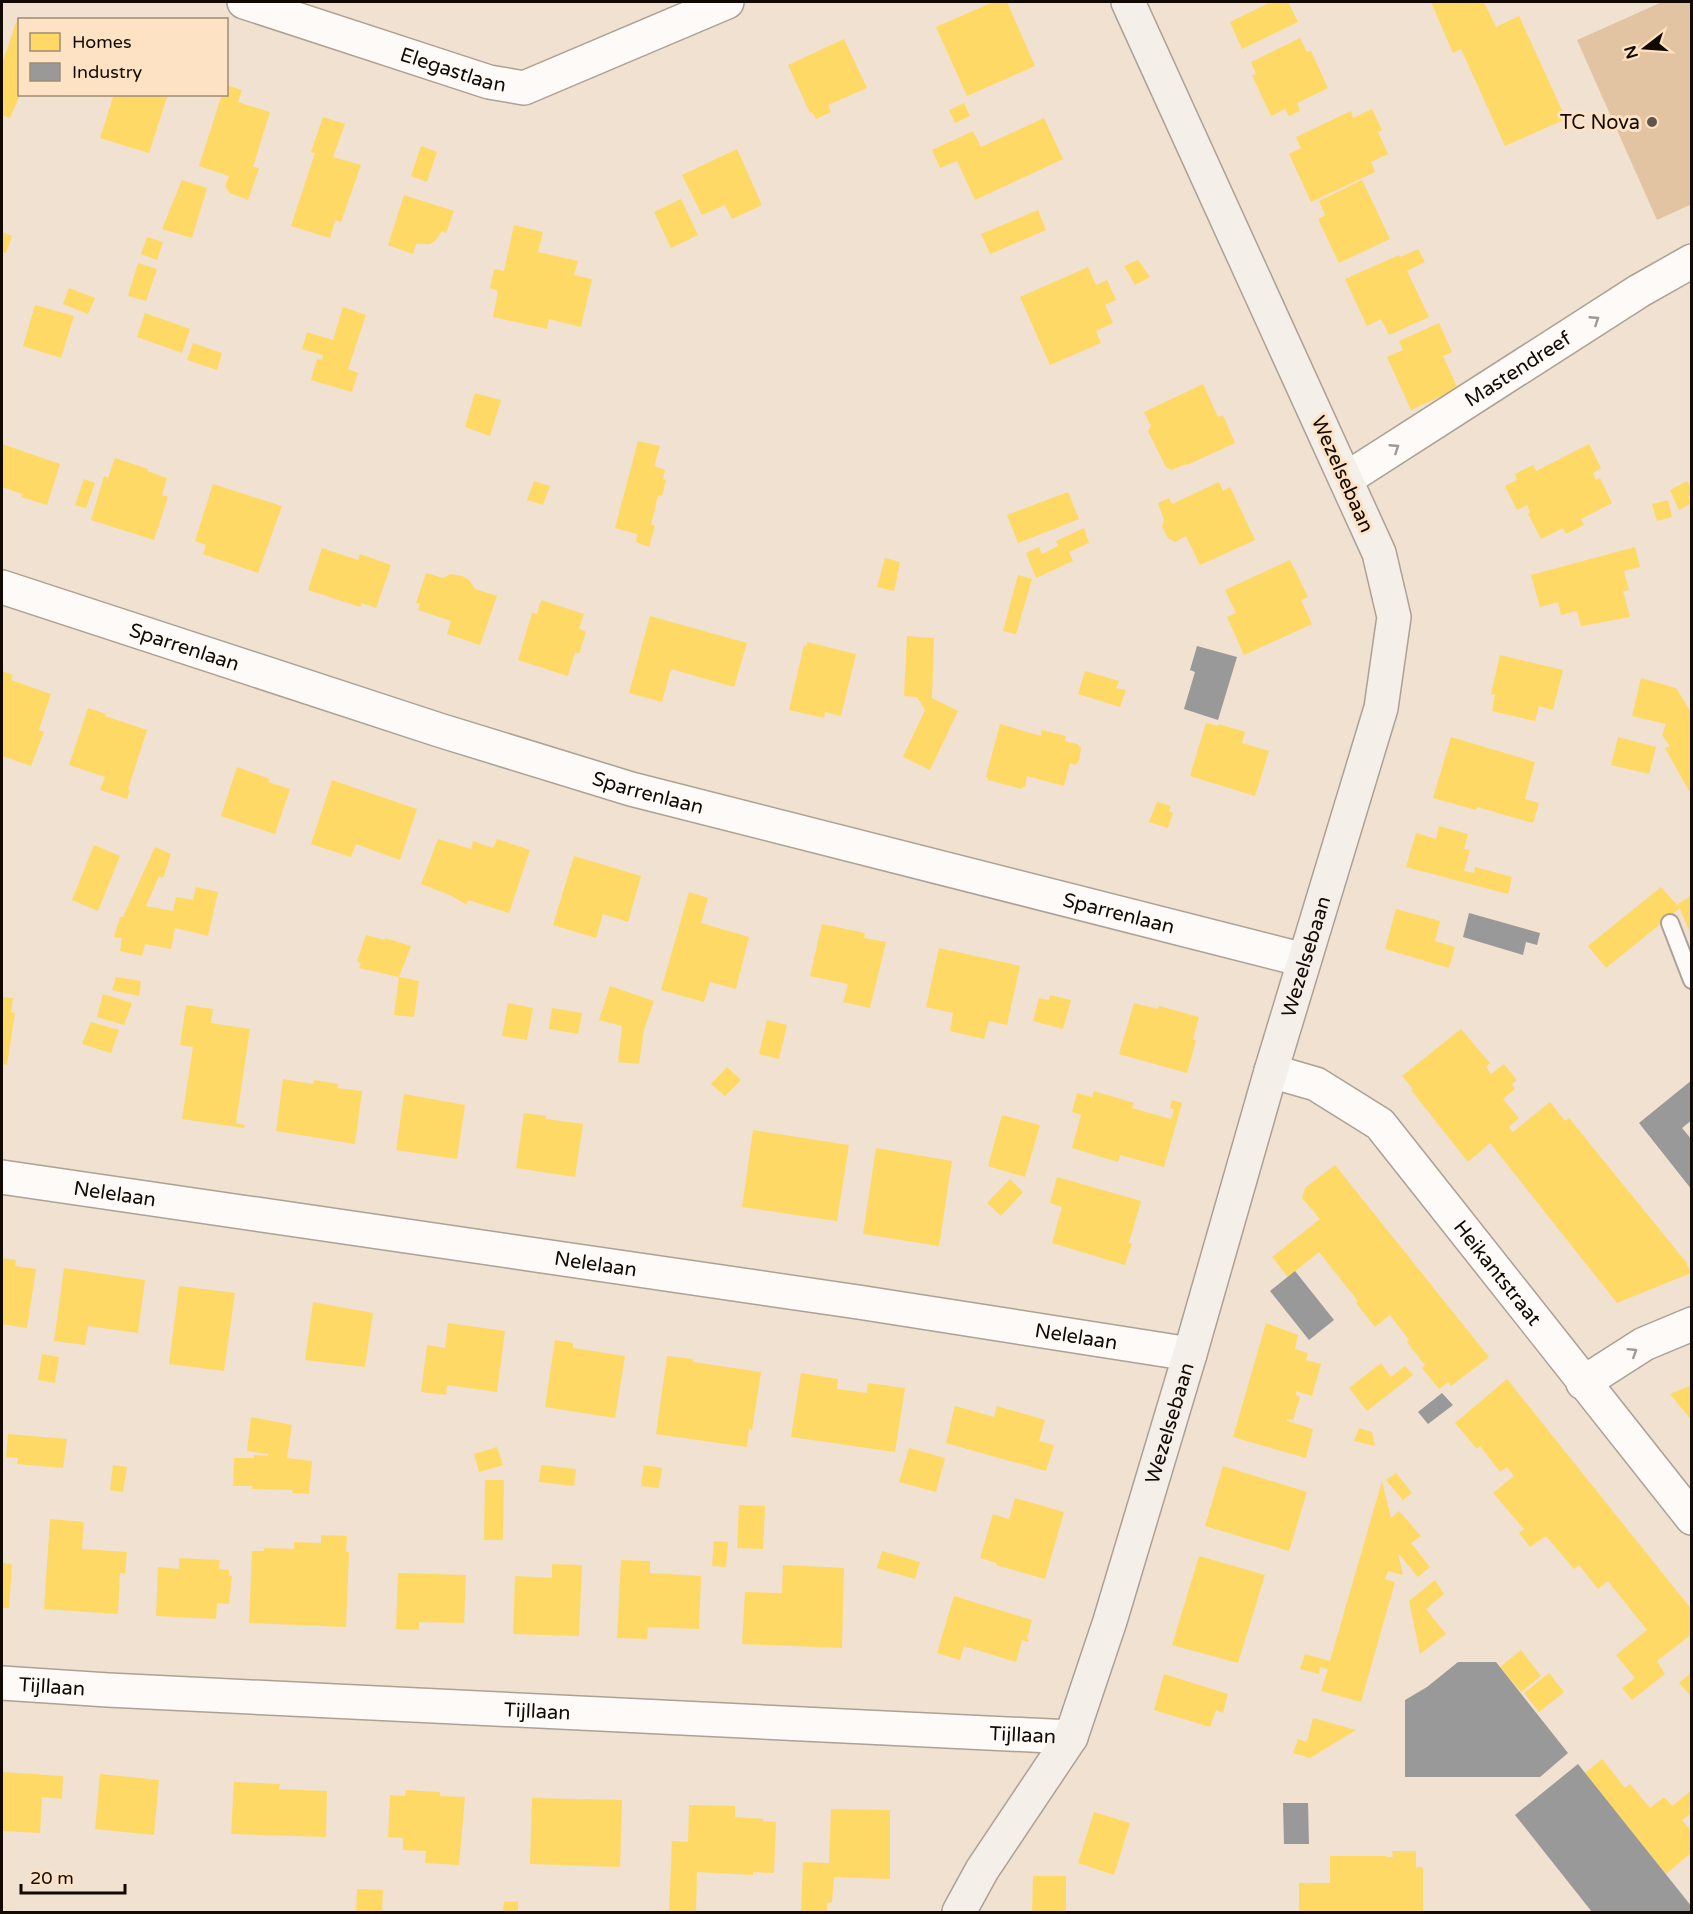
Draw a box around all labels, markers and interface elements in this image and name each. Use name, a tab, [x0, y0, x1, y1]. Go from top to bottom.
legend	[18, 18, 228, 96]
north arrow	[1615, 18, 1675, 78]
text: Homes	[72, 31, 132, 53]
street label: Elegastlaan	[397, 43, 508, 98]
text: N	[1620, 43, 1643, 61]
text: Industry	[72, 61, 143, 83]
place label: TC Nova	[1560, 111, 1640, 135]
marker: TC Nova	[1645, 115, 1659, 129]
one-way arrow	[1588, 316, 1599, 327]
street label: Mastendreef	[1461, 327, 1576, 413]
street label: Wezelsebaan	[1306, 412, 1378, 536]
one-way arrow	[1389, 443, 1399, 455]
street label: Sparrenlaan	[126, 618, 242, 677]
street label: Sparrenlaan	[589, 767, 706, 820]
street label: Sparrenlaan	[1060, 888, 1177, 940]
street label: Wezelsebaan	[1277, 893, 1336, 1020]
street label: Nelelaan	[72, 1177, 158, 1212]
street label: Heikantstraat	[1448, 1216, 1546, 1331]
street label: Nelelaan	[553, 1247, 638, 1283]
street label: Nelelaan	[1033, 1319, 1119, 1355]
one-way arrow	[1627, 1347, 1637, 1359]
street label: Wezelsebaan	[1141, 1360, 1200, 1487]
street label: Tijllaan	[18, 1673, 86, 1701]
street label: Tijllaan	[503, 1698, 571, 1726]
street label: Tijllaan	[989, 1722, 1057, 1749]
scale bar	[21, 1857, 124, 1895]
text: 20 m	[30, 1867, 74, 1889]

